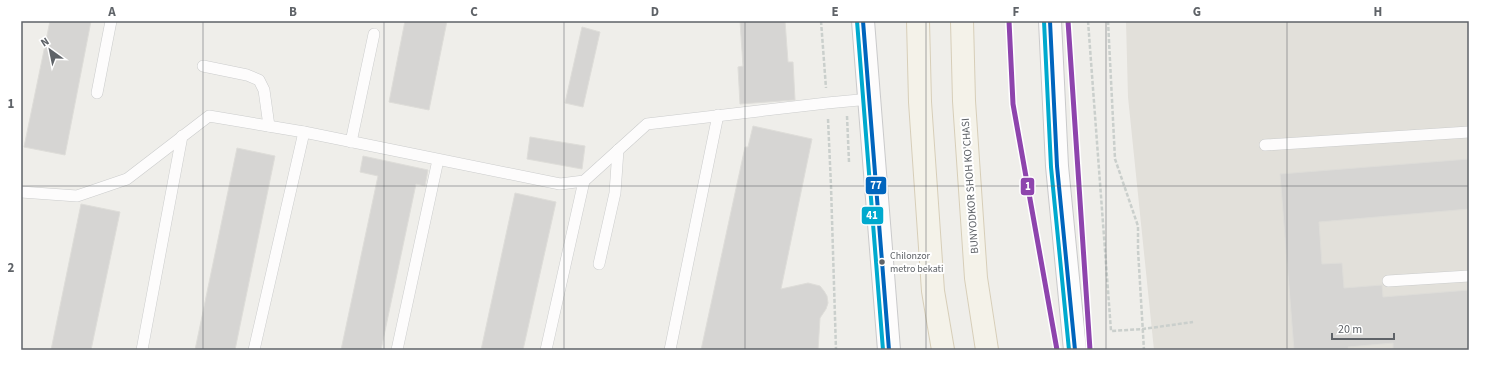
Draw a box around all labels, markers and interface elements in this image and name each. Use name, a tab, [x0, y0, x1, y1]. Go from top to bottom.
text: A	[107, 3, 116, 21]
text: B	[289, 3, 297, 21]
text: C	[470, 3, 478, 21]
text: D	[651, 3, 659, 21]
text: E	[831, 3, 839, 21]
text: F	[1013, 3, 1020, 21]
text: G	[1193, 3, 1201, 21]
text: H	[1374, 3, 1382, 21]
north arrow	[30, 30, 70, 70]
text: N	[38, 34, 52, 50]
text: 1	[8, 95, 15, 113]
street label: BUNYODKOR SHOH KO'CHASI	[958, 118, 982, 254]
line badge: 77	[865, 176, 887, 195]
line badge: 1	[1020, 177, 1035, 196]
text: 77	[870, 178, 882, 193]
text: 1	[1025, 179, 1031, 194]
line badge: 41	[861, 206, 884, 225]
text: 41	[866, 208, 878, 223]
place label: Chilonzor metro bekati	[890, 249, 943, 276]
marker: Chilonzor metro bekati	[877, 257, 887, 267]
text: 2	[8, 259, 15, 277]
scale bar	[1332, 315, 1394, 341]
text: 20 m	[1338, 321, 1362, 338]

